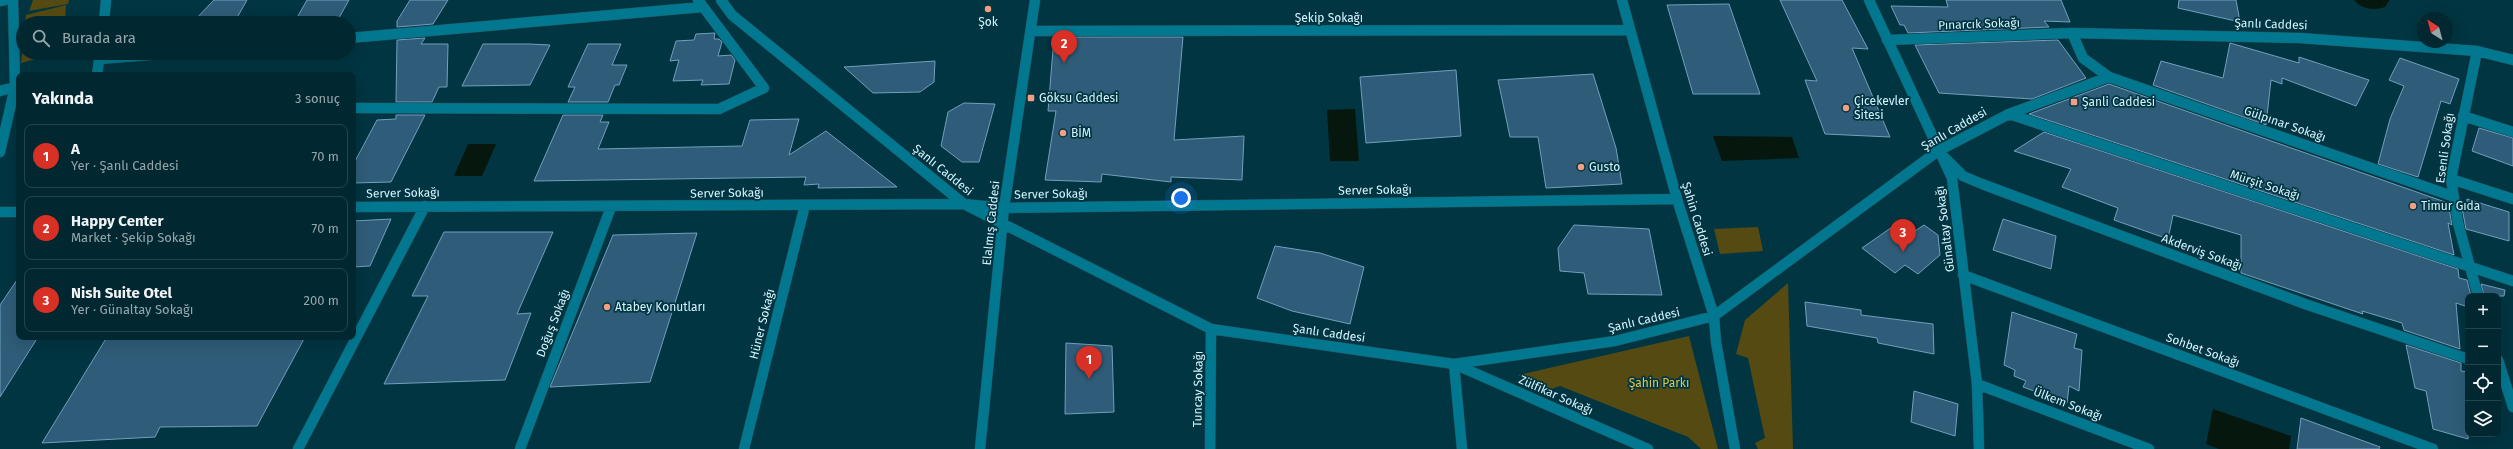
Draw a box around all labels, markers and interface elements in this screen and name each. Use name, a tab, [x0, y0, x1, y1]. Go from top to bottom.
marker: Şok	[983, 4, 993, 14]
street label: Şekip Sokağı	[1295, 11, 1363, 25]
north arrow	[2417, 12, 2453, 48]
place label: Şok	[978, 15, 999, 29]
search box	[16, 16, 356, 60]
street label: Pınarcık Sokağı	[1938, 16, 2020, 32]
street label: Şanlı Caddesi	[2234, 16, 2308, 32]
icon: search	[30, 27, 52, 49]
text: Burada ara	[62, 29, 136, 47]
pin: 2	[1051, 30, 1077, 63]
text: Yakında	[32, 88, 93, 109]
text: 3 sonuç	[295, 91, 340, 106]
place label: Göksu Caddesi	[1039, 91, 1118, 105]
marker: Göksu Caddesi	[1026, 93, 1036, 103]
place label: Çicekevler Sitesi	[1854, 94, 1910, 122]
place label: Şanli Caddesi	[2082, 95, 2155, 109]
marker: Şanli Caddesi	[2069, 97, 2079, 107]
marker: Çicekevler Sitesi	[1841, 103, 1851, 113]
street label: Gülpınar Sokağı	[2242, 103, 2328, 145]
street label: Şanlı Caddesi	[1919, 105, 1989, 153]
street label: Esenli Sokağı	[2433, 112, 2457, 184]
place label: BİM	[1071, 125, 1091, 140]
marker: BİM	[1058, 128, 1068, 138]
text: A	[71, 140, 80, 158]
street label: Şanlı Caddesi	[910, 142, 976, 198]
text: 1	[43, 149, 49, 164]
text: 70 m	[312, 149, 339, 164]
text: Yer · Şanlı Caddesi	[71, 158, 179, 173]
place label: Gusto	[1589, 160, 1620, 174]
marker: Gusto	[1576, 162, 1586, 172]
street label: Mürşit Sokağı	[2228, 167, 2302, 203]
street label: Elalmış Caddesi	[980, 180, 1002, 266]
street label: Şahin Caddesi	[1679, 180, 1715, 258]
street label: Server Sokağı	[1338, 182, 1412, 198]
street label: Server Sokağı	[366, 185, 440, 201]
street label: Server Sokağı	[690, 185, 764, 201]
street label: Günaltay Sokağı	[1933, 185, 1957, 273]
street label: Server Sokağı	[1014, 186, 1088, 202]
your location	[1171, 188, 1191, 208]
place label: Timur Gıda	[2421, 199, 2480, 213]
marker: Timur Gıda	[2408, 201, 2418, 211]
text: Happy Center	[71, 212, 163, 230]
pin: 3	[1890, 219, 1916, 252]
text: 2	[43, 221, 49, 236]
text: 70 m	[312, 221, 339, 236]
text: Market · Şekip Sokağı	[71, 230, 196, 245]
street label: Akderviş Sokağı	[2160, 231, 2244, 273]
text: Nish Suite Otel	[71, 284, 172, 302]
street label: Doğuş Sokağı	[534, 287, 572, 359]
street label: Hüner Sokağı	[746, 287, 778, 361]
text: 3	[43, 293, 49, 308]
text: 200 m	[303, 293, 339, 308]
map controls	[2465, 293, 2501, 437]
button: +	[2465, 293, 2501, 329]
place label: Atabey Konutları	[615, 300, 706, 314]
text: Yer · Günaltay Sokağı	[71, 302, 193, 317]
marker: Atabey Konutları	[602, 302, 612, 312]
street label: Şanlı Caddesi	[1607, 305, 1681, 335]
street label: Şanlı Caddesi	[1292, 321, 1366, 345]
button: −	[2465, 329, 2501, 365]
street label: Sohbet Sokağı	[2164, 330, 2242, 370]
pin: 1	[1076, 346, 1102, 379]
street label: Tuncay Sokağı	[1190, 351, 1206, 427]
button: locate	[2465, 365, 2501, 401]
street label: Zülfikar Sokağı	[1517, 372, 1595, 418]
park label: Şahin Parkı	[1629, 376, 1689, 390]
street label: Ülkem Sokağı	[2031, 383, 2105, 424]
button: layers	[2465, 401, 2501, 437]

